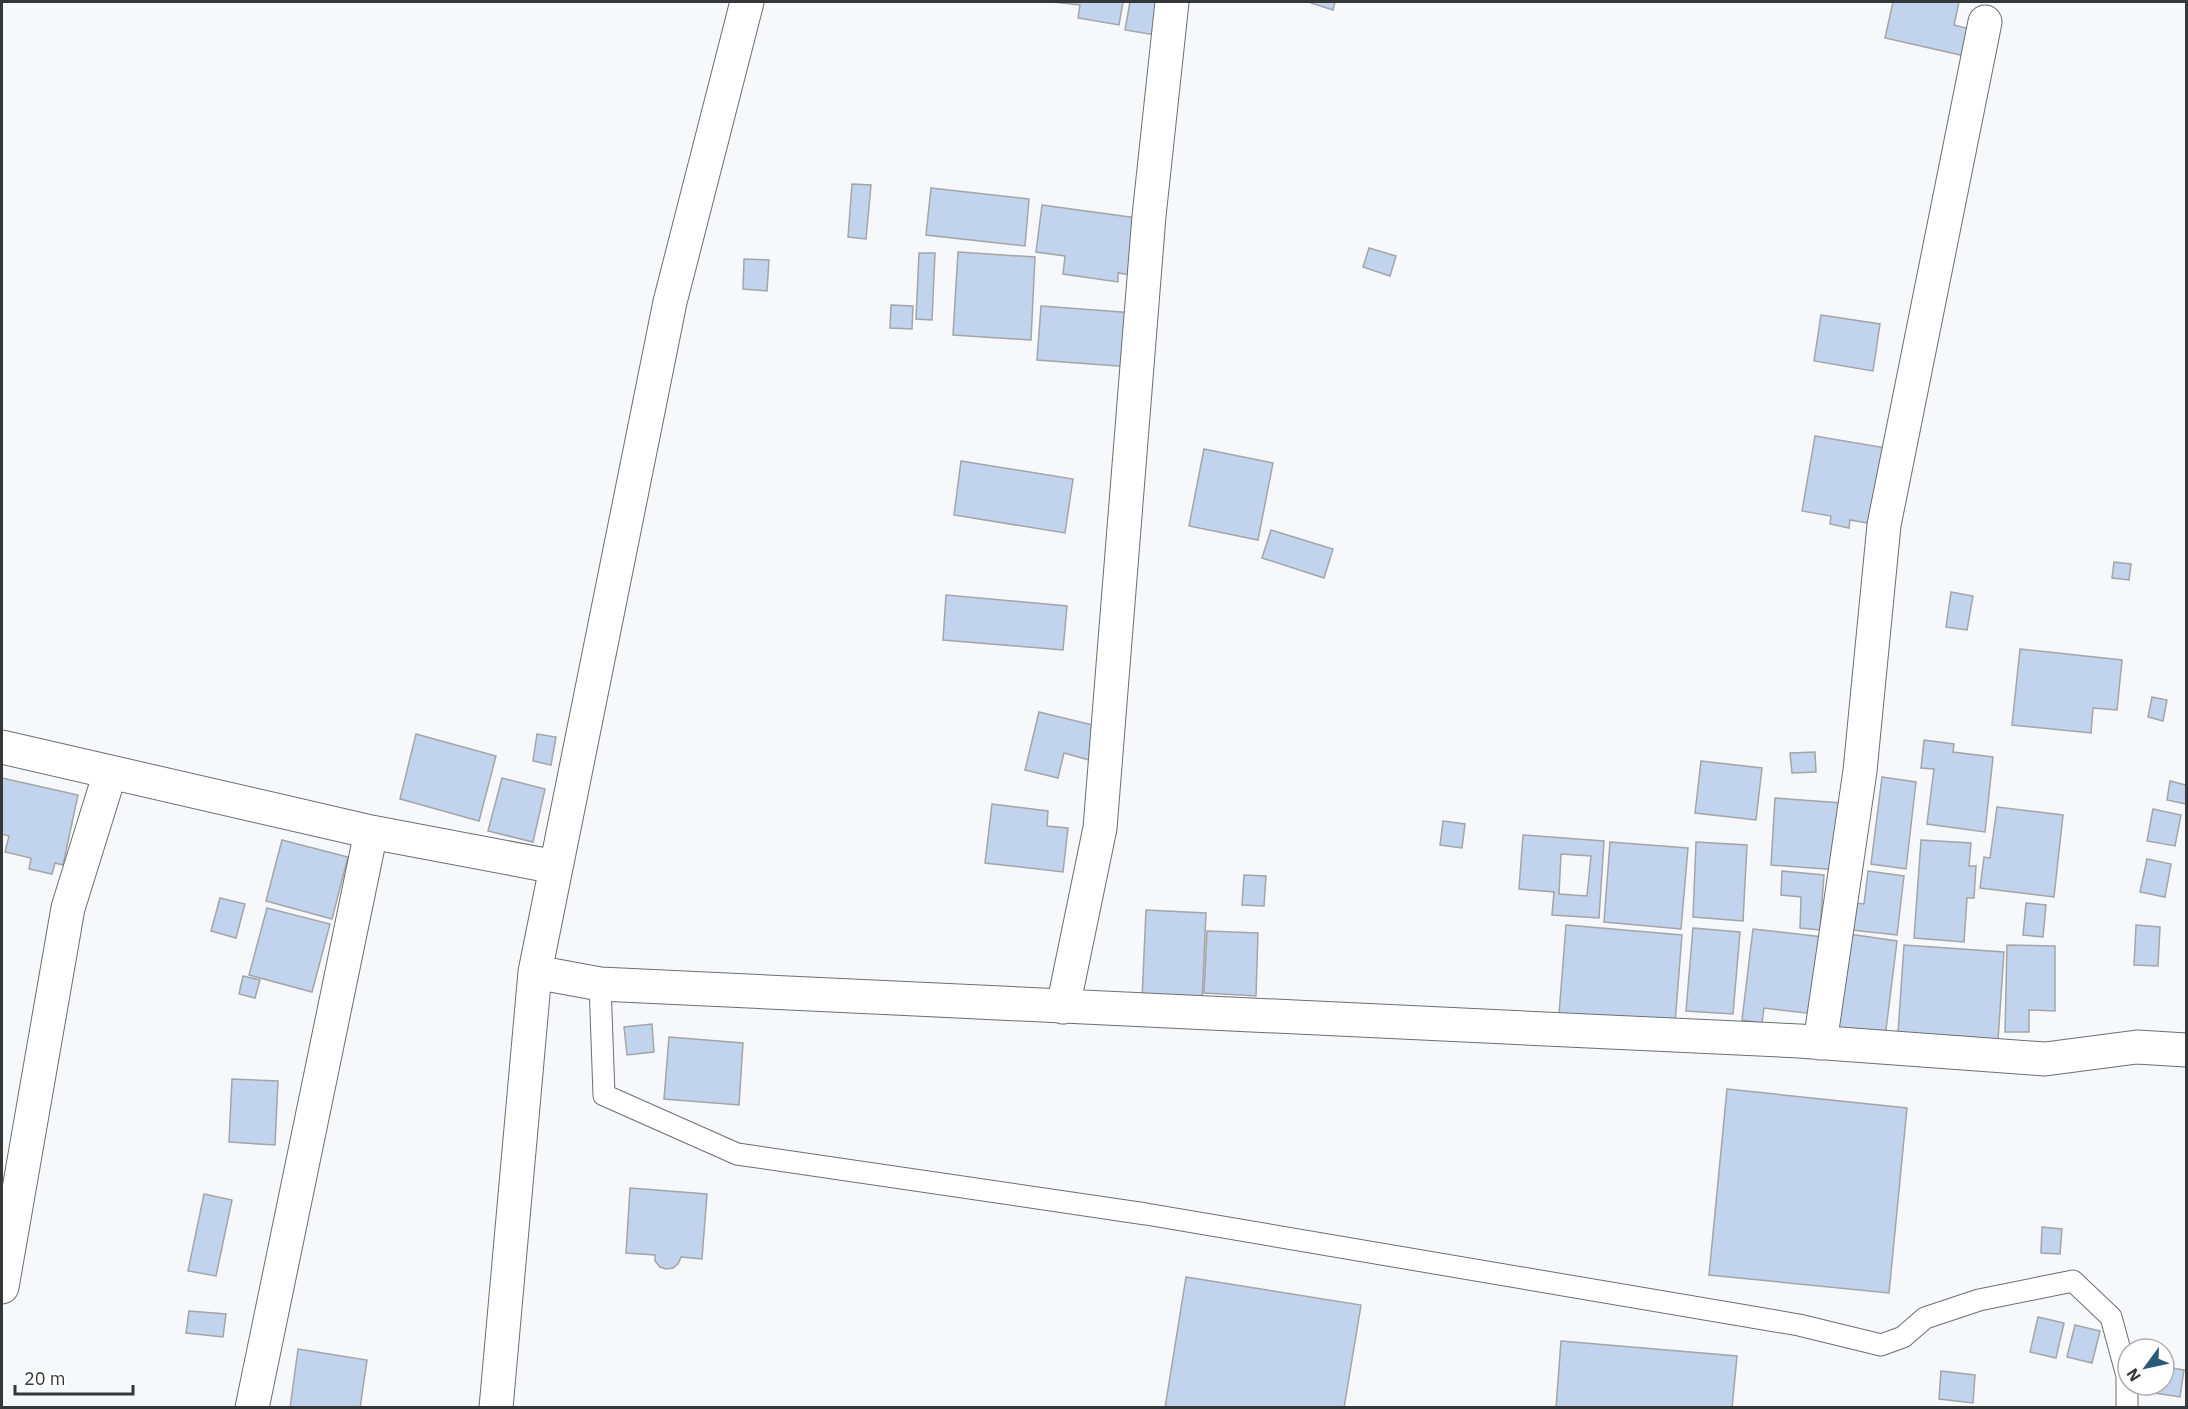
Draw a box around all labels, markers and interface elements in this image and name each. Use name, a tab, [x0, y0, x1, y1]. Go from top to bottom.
north arrow	[2116, 1337, 2176, 1397]
scale bar	[15, 1358, 134, 1396]
text: N	[2122, 1365, 2145, 1385]
text: 20 m	[24, 1367, 66, 1390]

